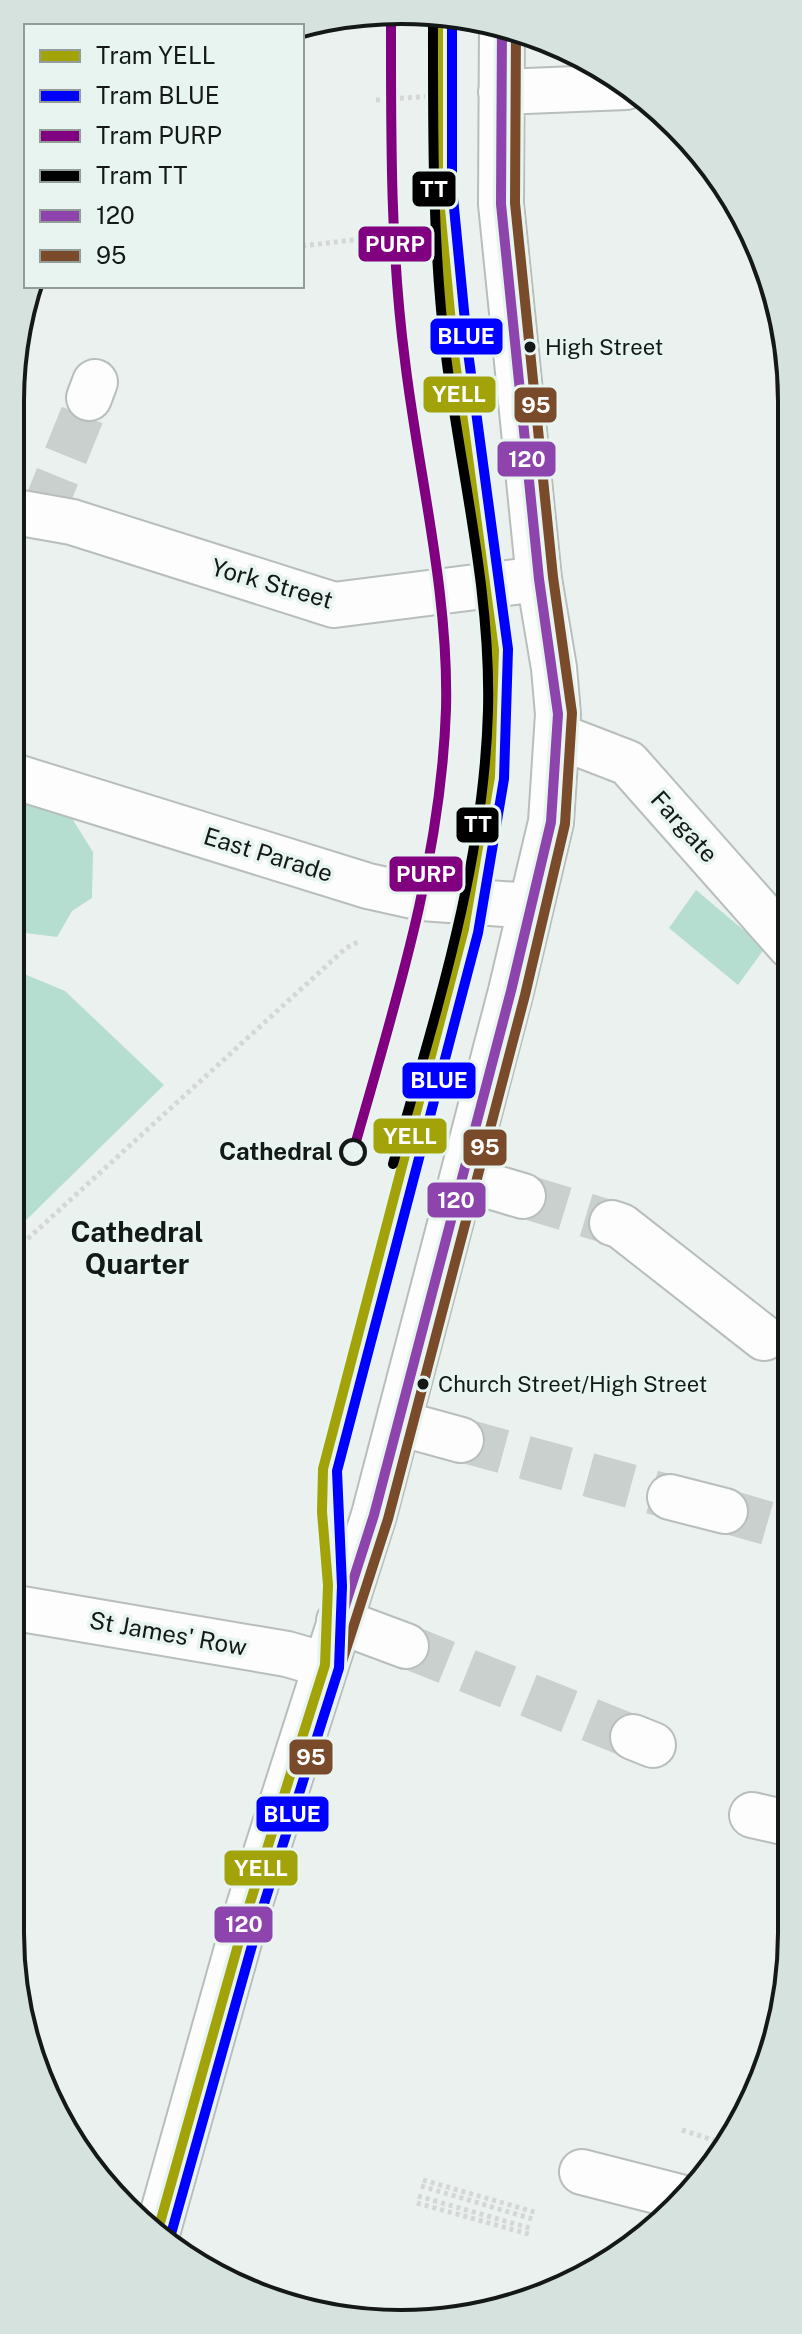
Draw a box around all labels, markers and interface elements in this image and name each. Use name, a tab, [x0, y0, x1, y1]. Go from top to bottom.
legend	[24, 24, 304, 288]
text: Tram YELL	[96, 41, 216, 69]
text: Tram BLUE	[96, 81, 220, 109]
text: Tram PURP	[96, 121, 222, 149]
text: Tram TT	[96, 161, 187, 189]
line badge: TT	[411, 170, 457, 208]
text: TT	[420, 176, 448, 202]
text: 120	[96, 201, 135, 229]
line badge: PURP	[357, 225, 433, 263]
text: PURP	[365, 231, 425, 257]
text: 95	[96, 241, 126, 269]
line badge: BLUE	[429, 317, 504, 356]
text: BLUE	[437, 323, 495, 349]
place label: High Street	[545, 334, 663, 360]
marker: High Street	[522, 339, 538, 355]
line badge: YELL	[422, 375, 497, 414]
text: YELL	[432, 381, 486, 407]
line badge: 95	[513, 386, 558, 424]
text: 95	[521, 392, 551, 418]
line badge: 120	[496, 440, 557, 478]
text: 120	[508, 446, 546, 472]
street label: York Street	[208, 552, 336, 614]
street label: Fargate	[645, 785, 724, 868]
line badge: TT	[455, 806, 500, 844]
text: TT	[464, 811, 492, 837]
street label: East Parade	[200, 821, 336, 887]
line badge: PURP	[388, 855, 464, 893]
text: PURP	[396, 861, 456, 887]
line badge: BLUE	[401, 1061, 477, 1100]
text: BLUE	[410, 1067, 468, 1093]
line badge: YELL	[372, 1117, 448, 1155]
text: YELL	[383, 1123, 437, 1149]
line badge: 95	[462, 1128, 508, 1167]
text: 95	[470, 1134, 500, 1160]
place label: Cathedral	[219, 1137, 333, 1165]
marker: Cathedral	[340, 1139, 366, 1165]
line badge: 120	[426, 1181, 487, 1219]
text: 120	[437, 1187, 475, 1213]
district label: Cathedral Quarter	[71, 1215, 203, 1280]
place label: Church Street/High Street	[438, 1371, 707, 1397]
marker: Church Street/High Street	[415, 1376, 431, 1392]
street label: St James' Row	[87, 1605, 249, 1661]
line badge: 95	[288, 1738, 334, 1776]
text: 95	[296, 1744, 326, 1770]
line badge: BLUE	[255, 1795, 330, 1833]
text: BLUE	[263, 1801, 321, 1827]
line badge: YELL	[223, 1849, 299, 1887]
text: YELL	[234, 1855, 288, 1881]
line badge: 120	[213, 1905, 274, 1944]
text: 120	[225, 1911, 263, 1937]

